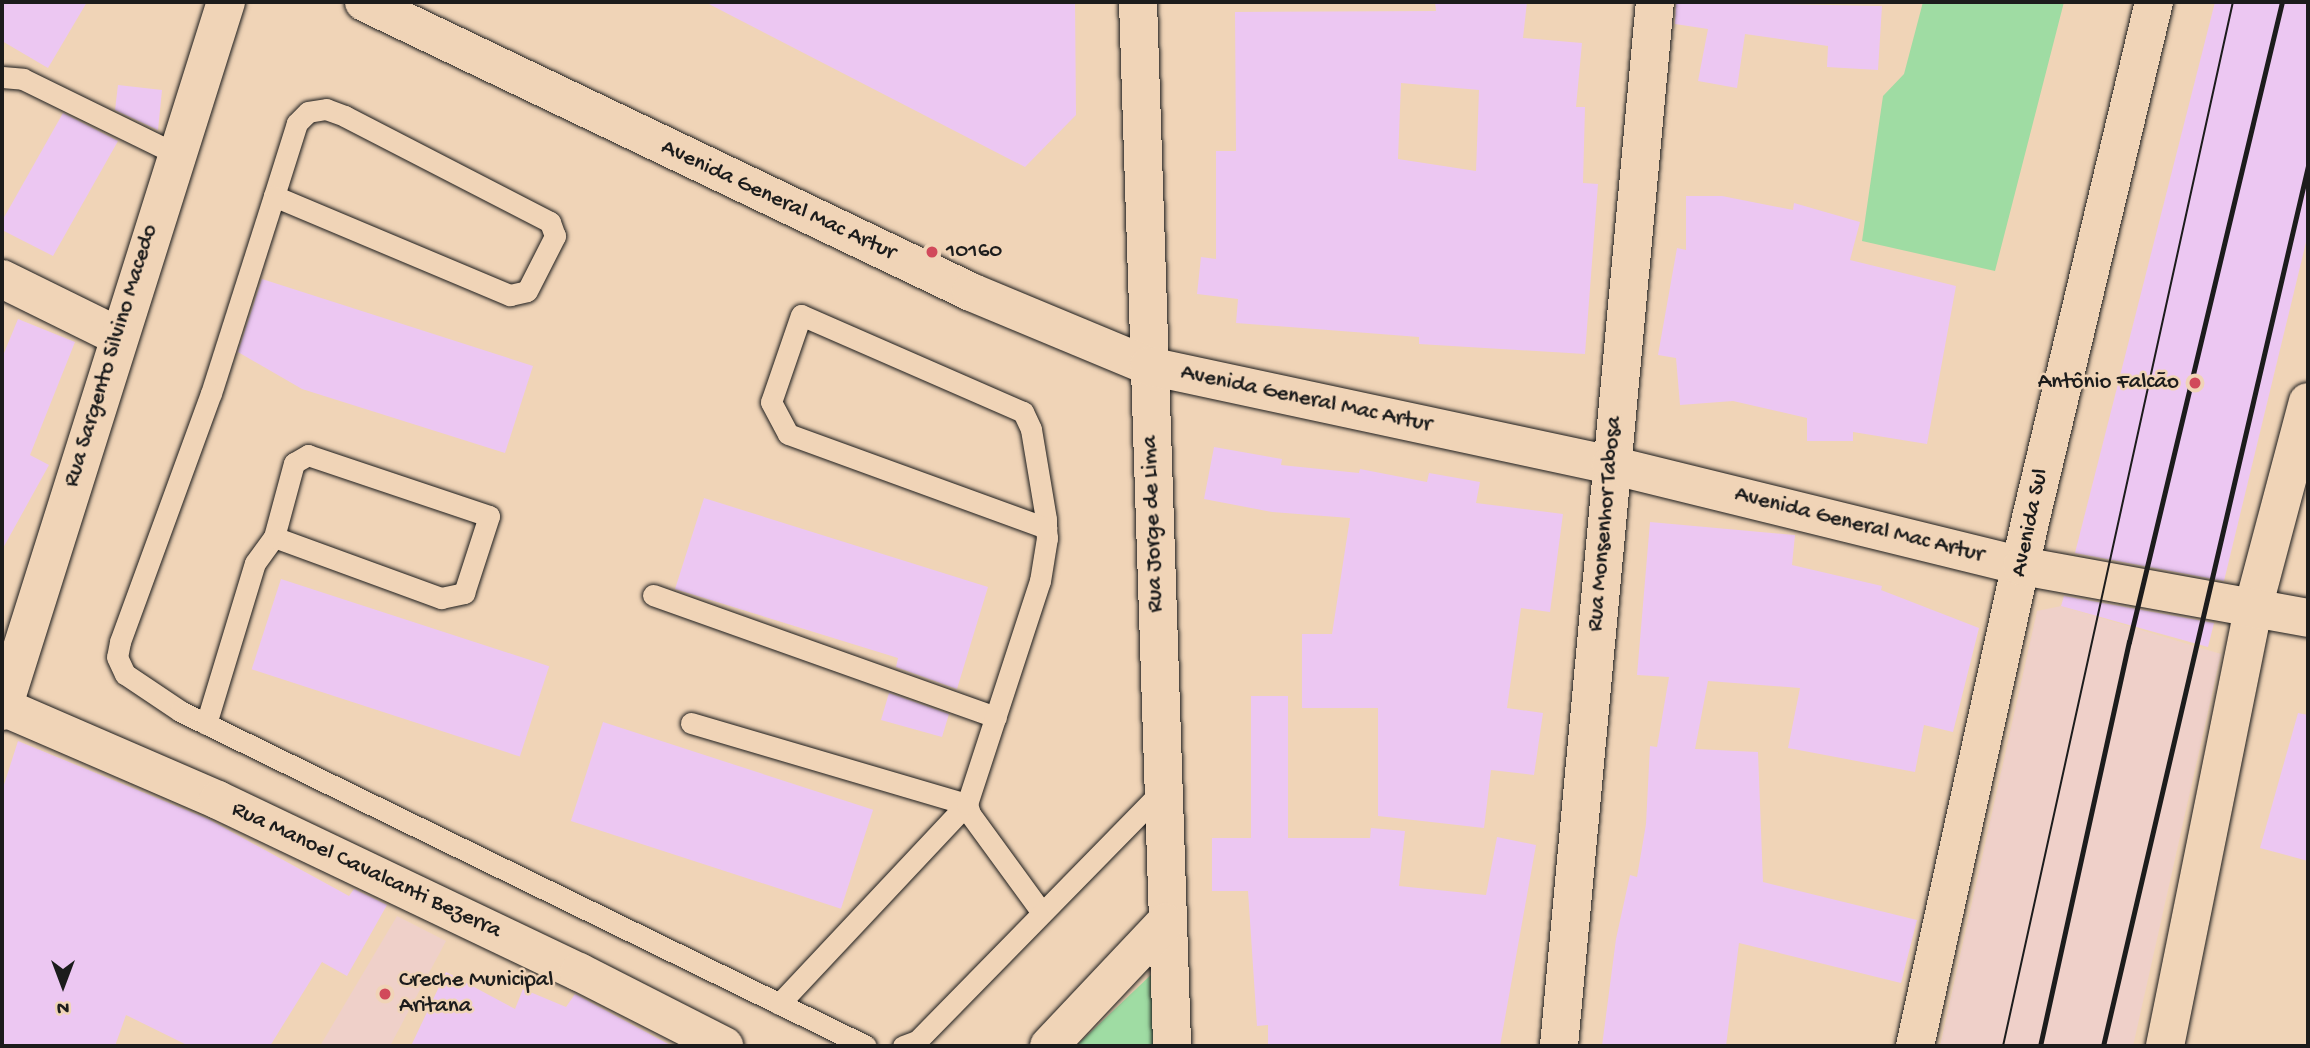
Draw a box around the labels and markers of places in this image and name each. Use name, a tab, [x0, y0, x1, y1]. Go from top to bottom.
place label: 10160	[946, 238, 1002, 266]
marker: 10160	[924, 244, 940, 260]
place label: Antônio Falcão	[2038, 369, 2179, 397]
marker: Antônio Falcão	[2185, 373, 2205, 393]
place label: Creche Municipal Aritana	[399, 967, 554, 1021]
marker: Creche Municipal Aritana	[377, 986, 393, 1002]

